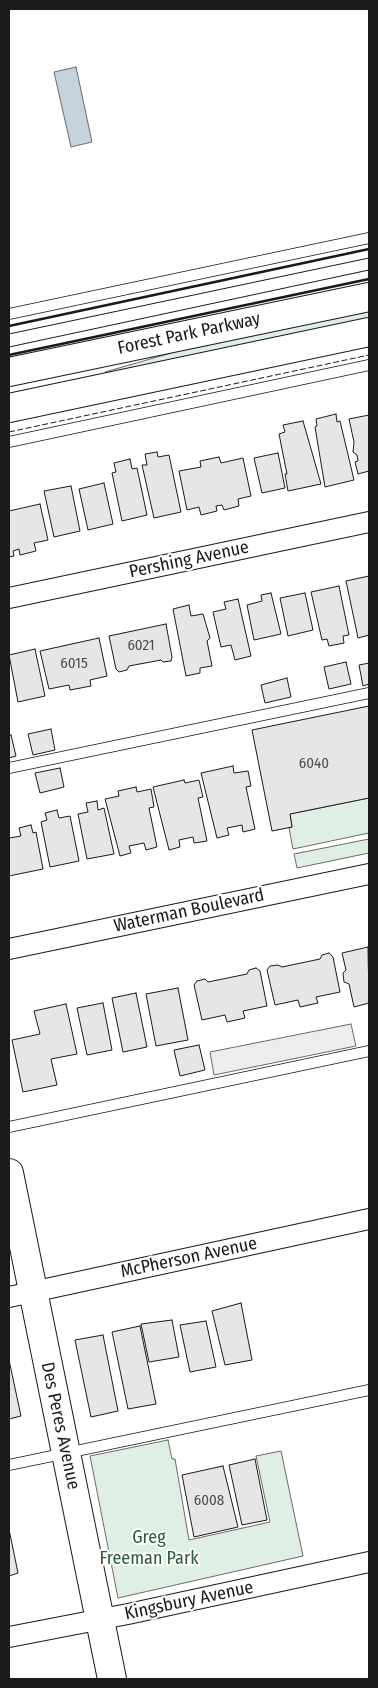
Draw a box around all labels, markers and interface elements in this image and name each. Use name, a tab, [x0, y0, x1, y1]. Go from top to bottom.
street label: Forest Park Parkway	[116, 308, 262, 360]
street label: Pershing Avenue	[127, 537, 251, 583]
house number: 6021	[127, 637, 155, 655]
house number: 6015	[60, 655, 88, 673]
house number: 6040	[299, 755, 329, 773]
street label: Waterman Boulevard	[112, 885, 266, 937]
street label: McPherson Avenue	[119, 1233, 259, 1283]
street label: Des Peres Avenue	[36, 1360, 84, 1492]
house number: 6008	[194, 1492, 224, 1510]
park label: Greg Freeman Park	[99, 1527, 199, 1570]
street label: Kingsbury Avenue	[123, 1577, 255, 1625]

